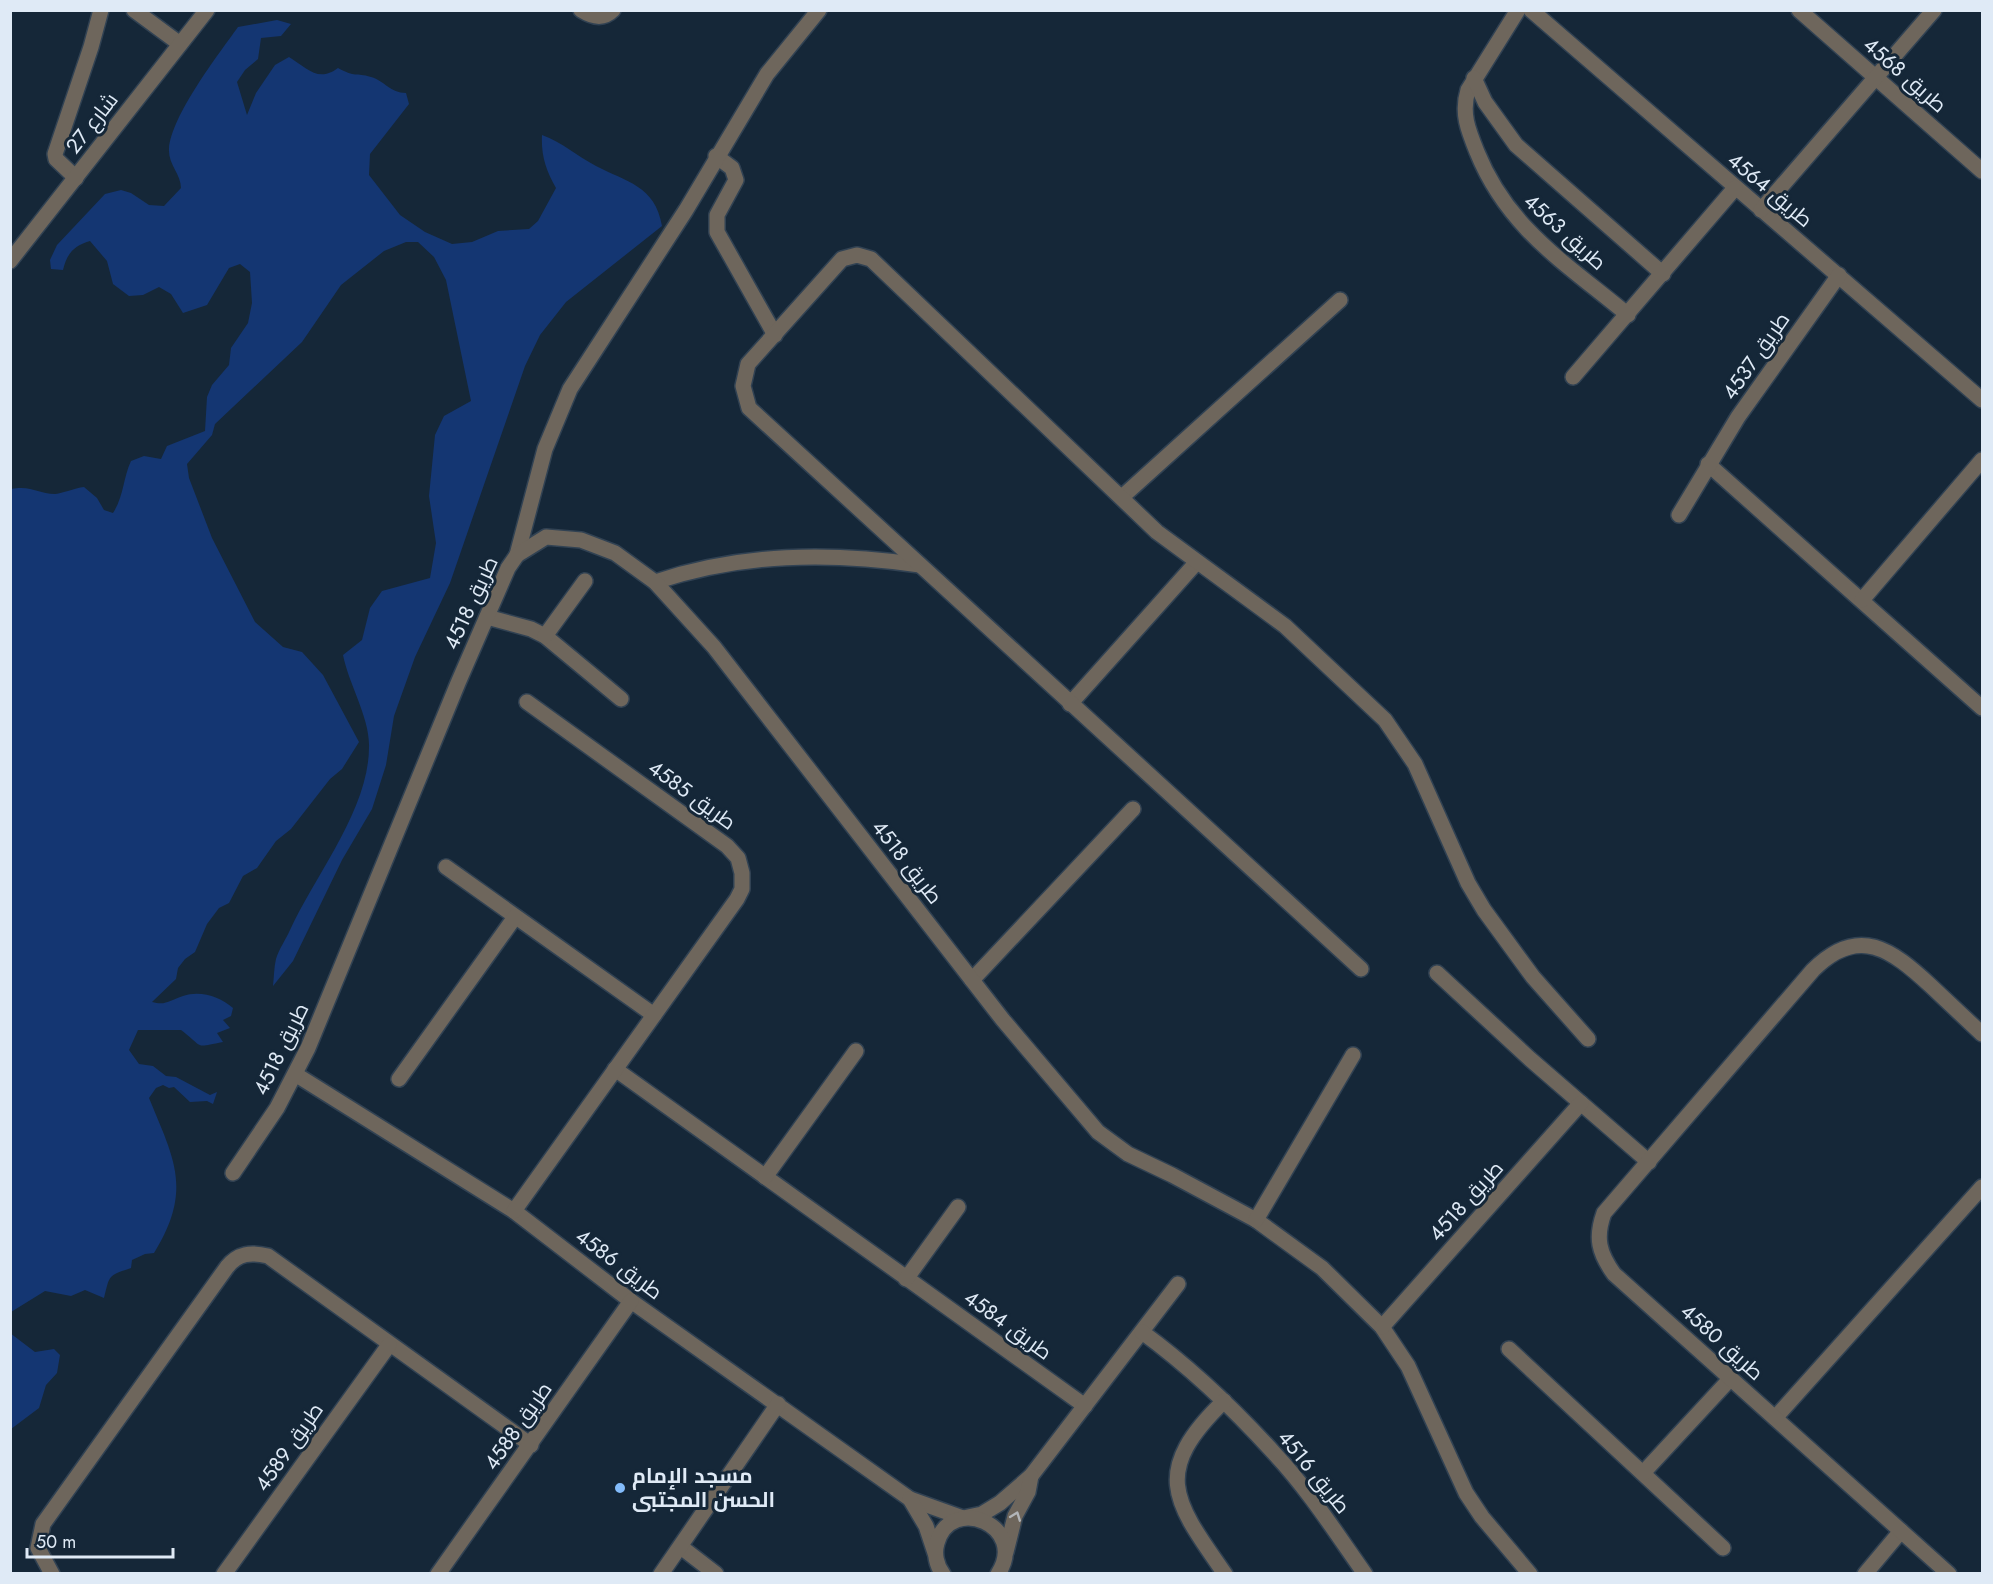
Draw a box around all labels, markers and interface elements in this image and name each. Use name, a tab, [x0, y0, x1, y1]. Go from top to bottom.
street label: طريق 4568	[1857, 30, 1953, 120]
street label: شارع 27	[59, 86, 125, 160]
street label: طريق 4564	[1721, 145, 1819, 235]
street label: طريق 4563	[1517, 187, 1613, 277]
street label: طريق 4537	[1715, 306, 1797, 406]
street label: طريق 4518	[436, 552, 506, 654]
street label: طريق 4585	[642, 753, 742, 837]
street label: طريق 4518	[865, 814, 949, 910]
street label: طريق 4518	[246, 998, 316, 1100]
street label: طريق 4518	[1422, 1154, 1510, 1248]
street label: طريق 4586	[569, 1221, 669, 1307]
street label: طريق 4584	[958, 1283, 1058, 1367]
street label: طريق 4580	[1674, 1297, 1770, 1387]
street label: طريق 4588	[477, 1376, 559, 1476]
street label: طريق 4589	[247, 1397, 331, 1497]
street label: طريق 4516	[1271, 1424, 1357, 1520]
place label: مسجد الإمام الحسن المجتبى	[632, 1461, 775, 1515]
marker: مسجد الإمام الحسن المجتبى	[613, 1481, 627, 1495]
one-way arrow	[1009, 1511, 1021, 1522]
scale bar	[27, 1521, 172, 1559]
text: 50 m	[36, 1529, 76, 1555]

